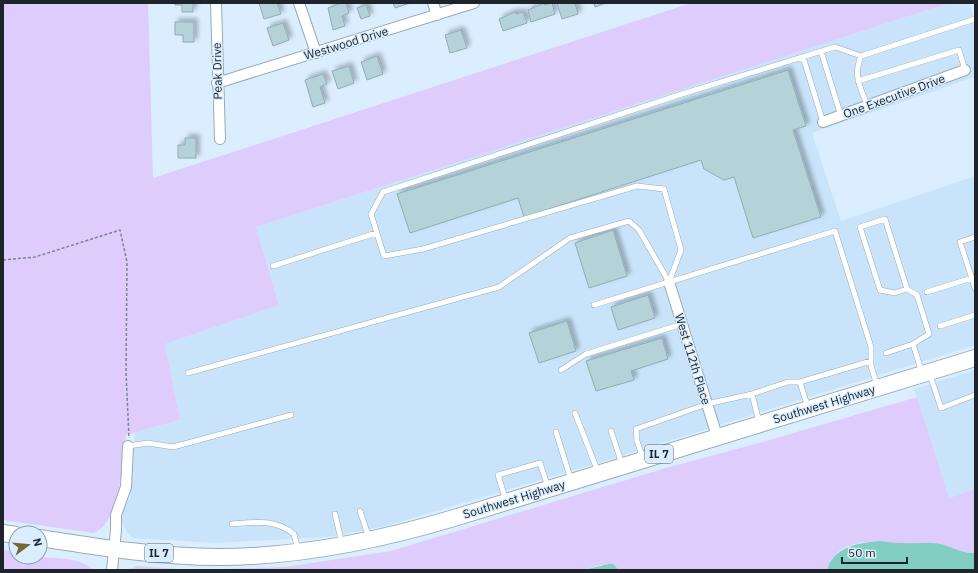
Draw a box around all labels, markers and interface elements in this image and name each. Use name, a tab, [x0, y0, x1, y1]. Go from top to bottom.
street label: Westwood Drive	[302, 23, 390, 63]
street label: Peak Drive	[209, 42, 225, 100]
street label: One Executive Drive	[841, 70, 947, 121]
street label: West 112th Place	[672, 311, 714, 407]
street label: Southwest Highway	[771, 381, 877, 427]
road number: IL 7	[645, 445, 673, 463]
street label: Southwest Highway	[461, 476, 567, 522]
north arrow	[8, 525, 48, 565]
text: N	[30, 536, 45, 548]
scale bar	[842, 539, 907, 565]
road number: IL 7	[145, 544, 173, 562]
text: 50 m	[848, 545, 876, 560]

